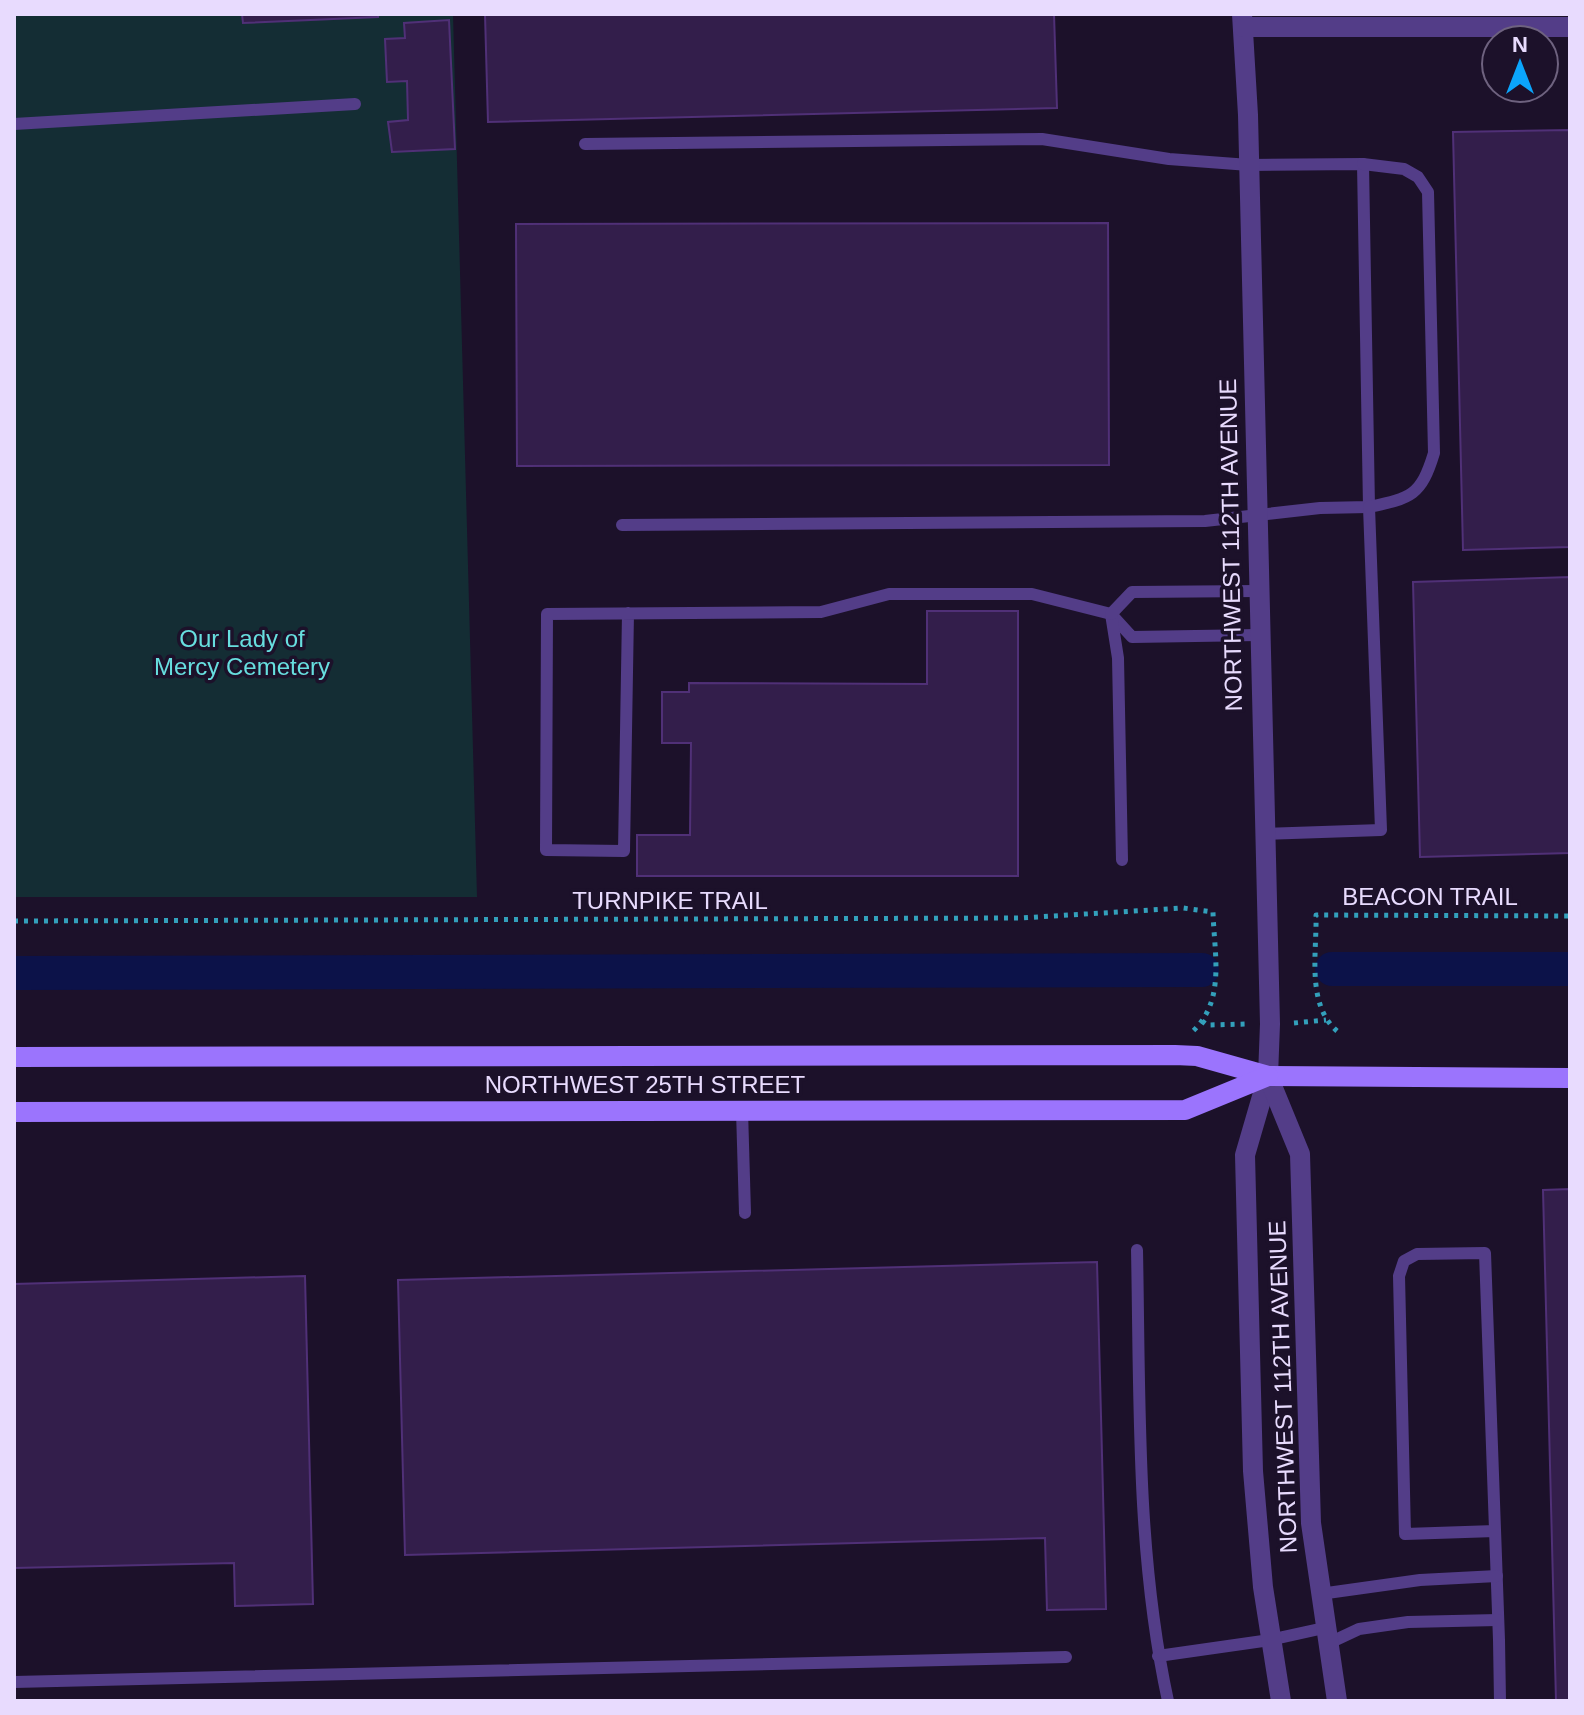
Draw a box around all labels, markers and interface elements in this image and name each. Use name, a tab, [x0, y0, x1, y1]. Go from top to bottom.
north arrow	[1480, 24, 1560, 104]
text: N	[1512, 32, 1528, 57]
street label: NORTHWEST 112TH AVENUE	[1214, 378, 1247, 712]
park label: Our Lady of Mercy Cemetery	[154, 625, 330, 680]
street label: BEACON TRAIL	[1342, 883, 1518, 910]
street label: TURNPIKE TRAIL	[572, 887, 768, 914]
street label: NORTHWEST 25TH STREET	[485, 1071, 806, 1098]
street label: NORTHWEST 112TH AVENUE	[1263, 1220, 1302, 1554]

